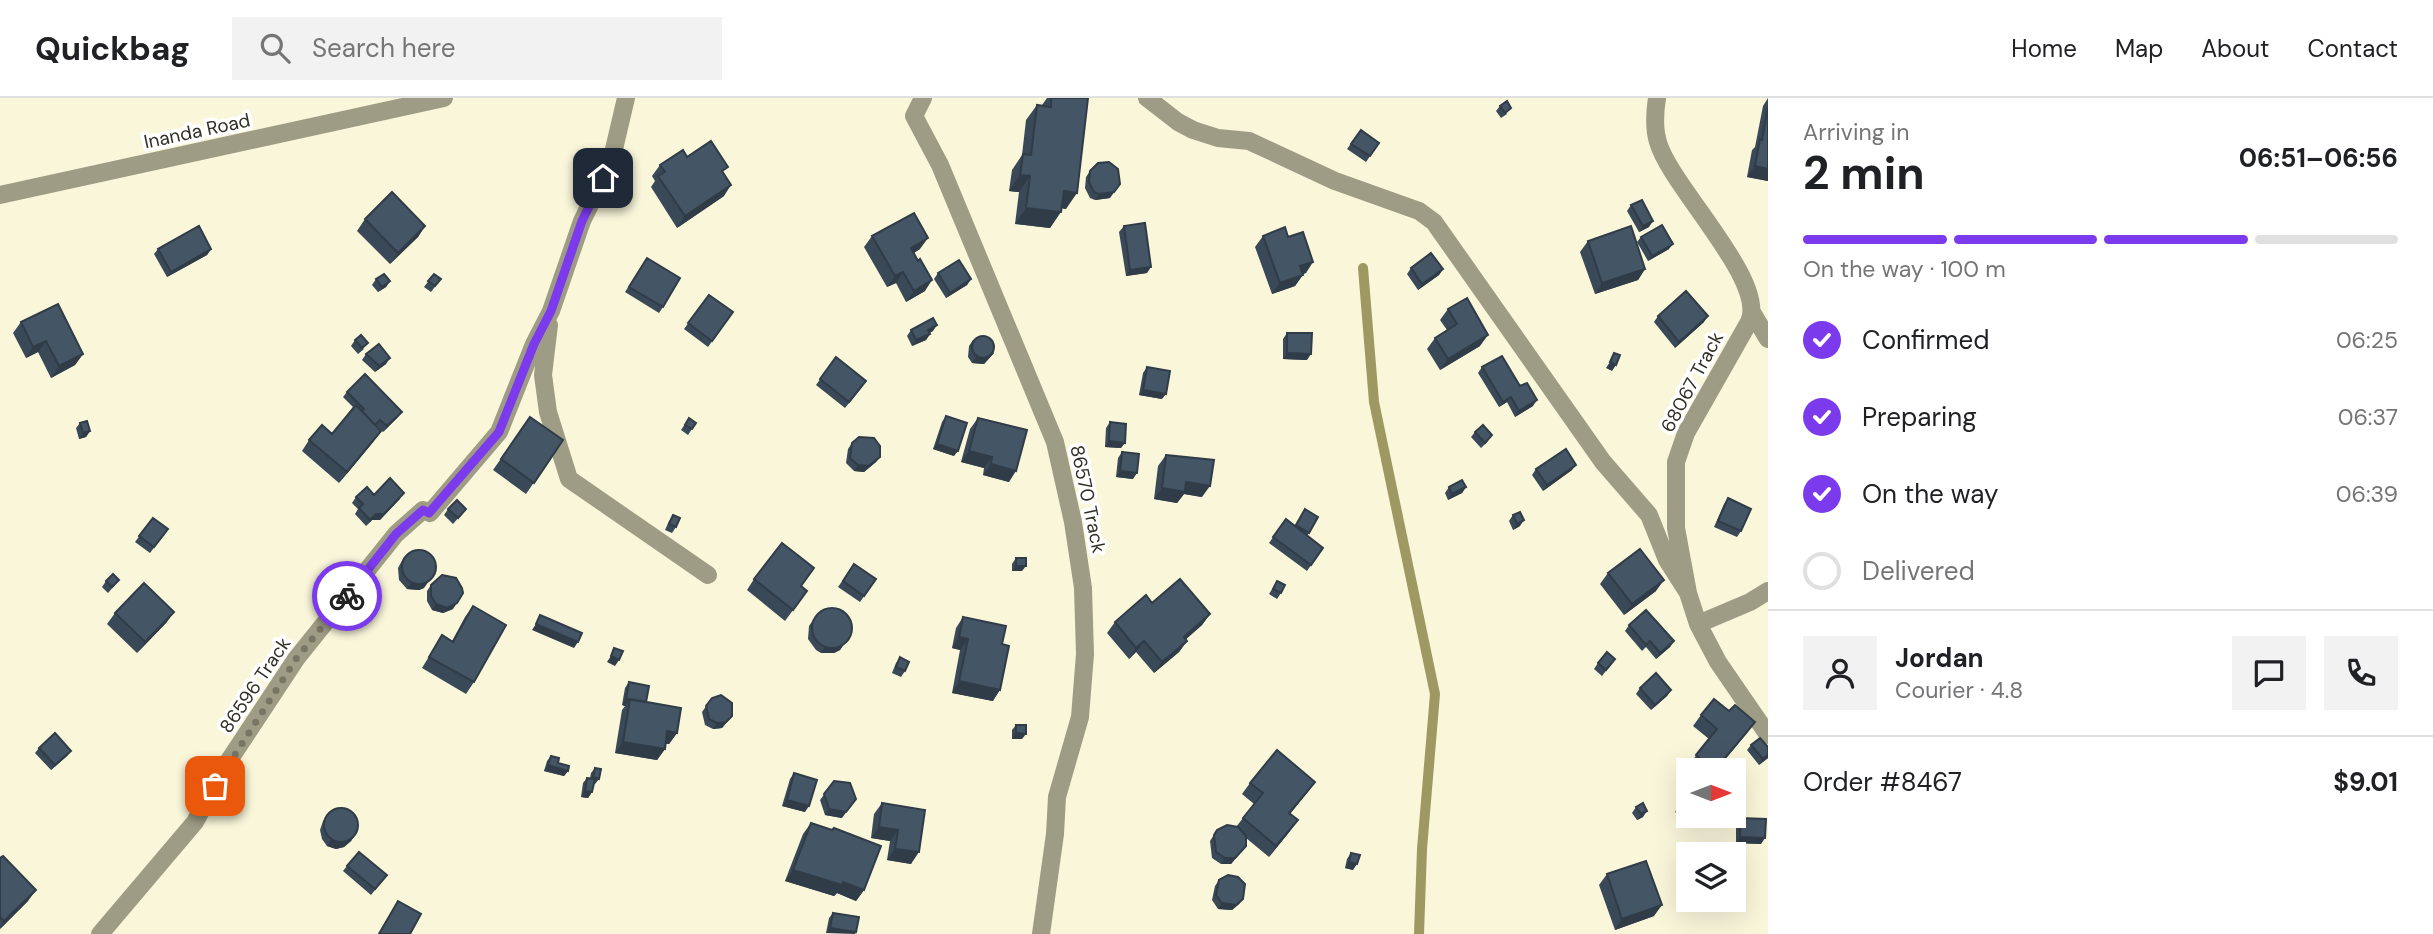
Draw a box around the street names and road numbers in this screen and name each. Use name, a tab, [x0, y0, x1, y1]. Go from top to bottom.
street label: Inanda Road	[142, 108, 252, 154]
street label: 68067 Track	[1655, 327, 1729, 437]
street label: 86570 Track	[1064, 443, 1112, 556]
street label: 86596 Track	[214, 632, 296, 738]

